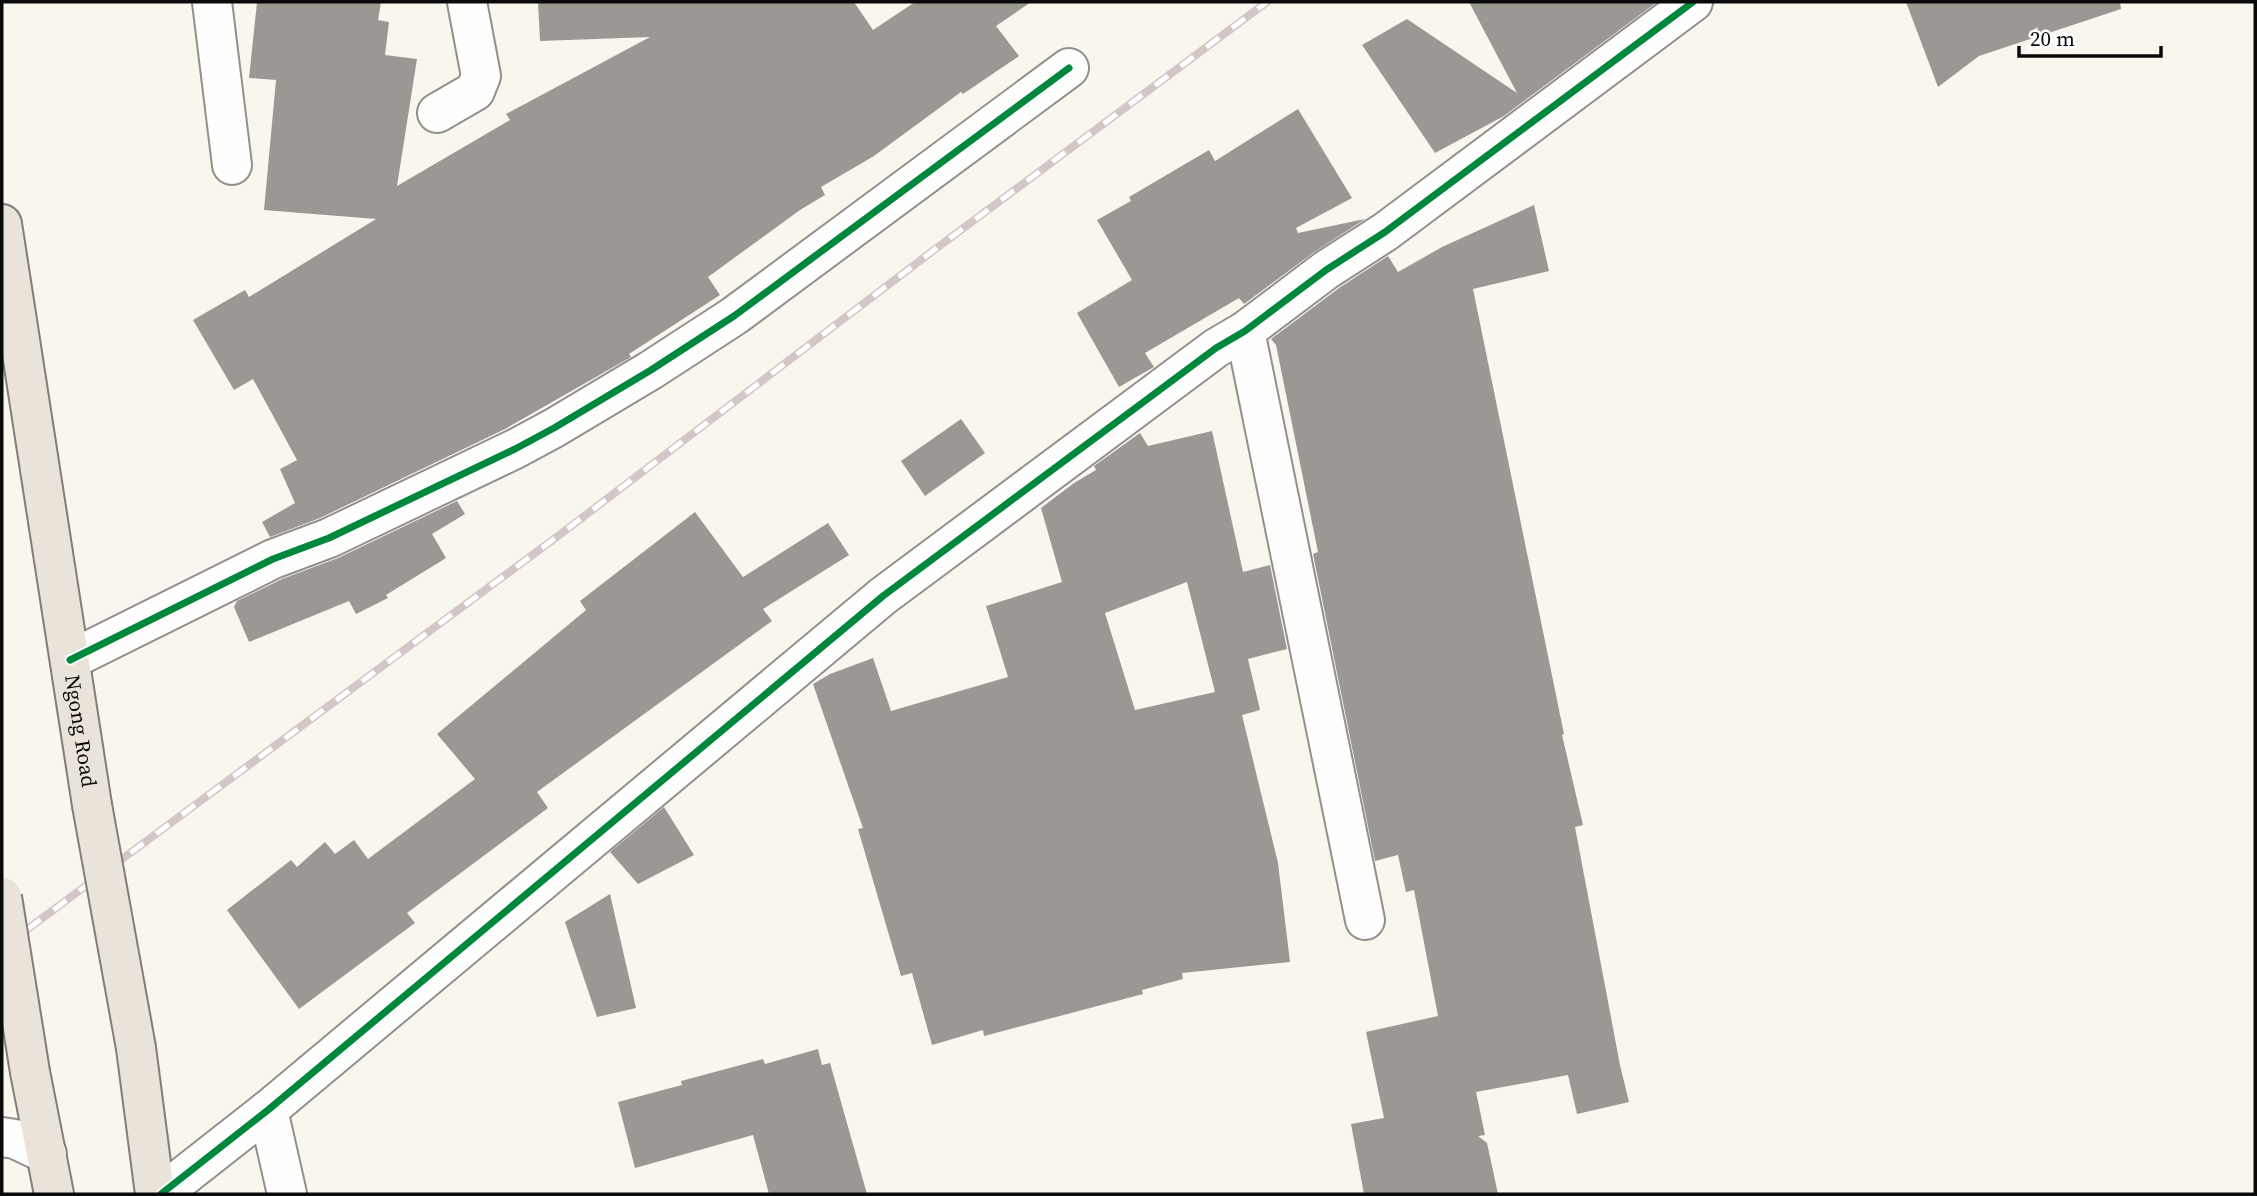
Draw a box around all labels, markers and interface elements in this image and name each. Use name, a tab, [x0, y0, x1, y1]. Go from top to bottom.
scale bar	[2019, 14, 2161, 58]
text: 20 m	[2030, 24, 2075, 53]
street label: Ngong Road	[58, 673, 104, 789]

